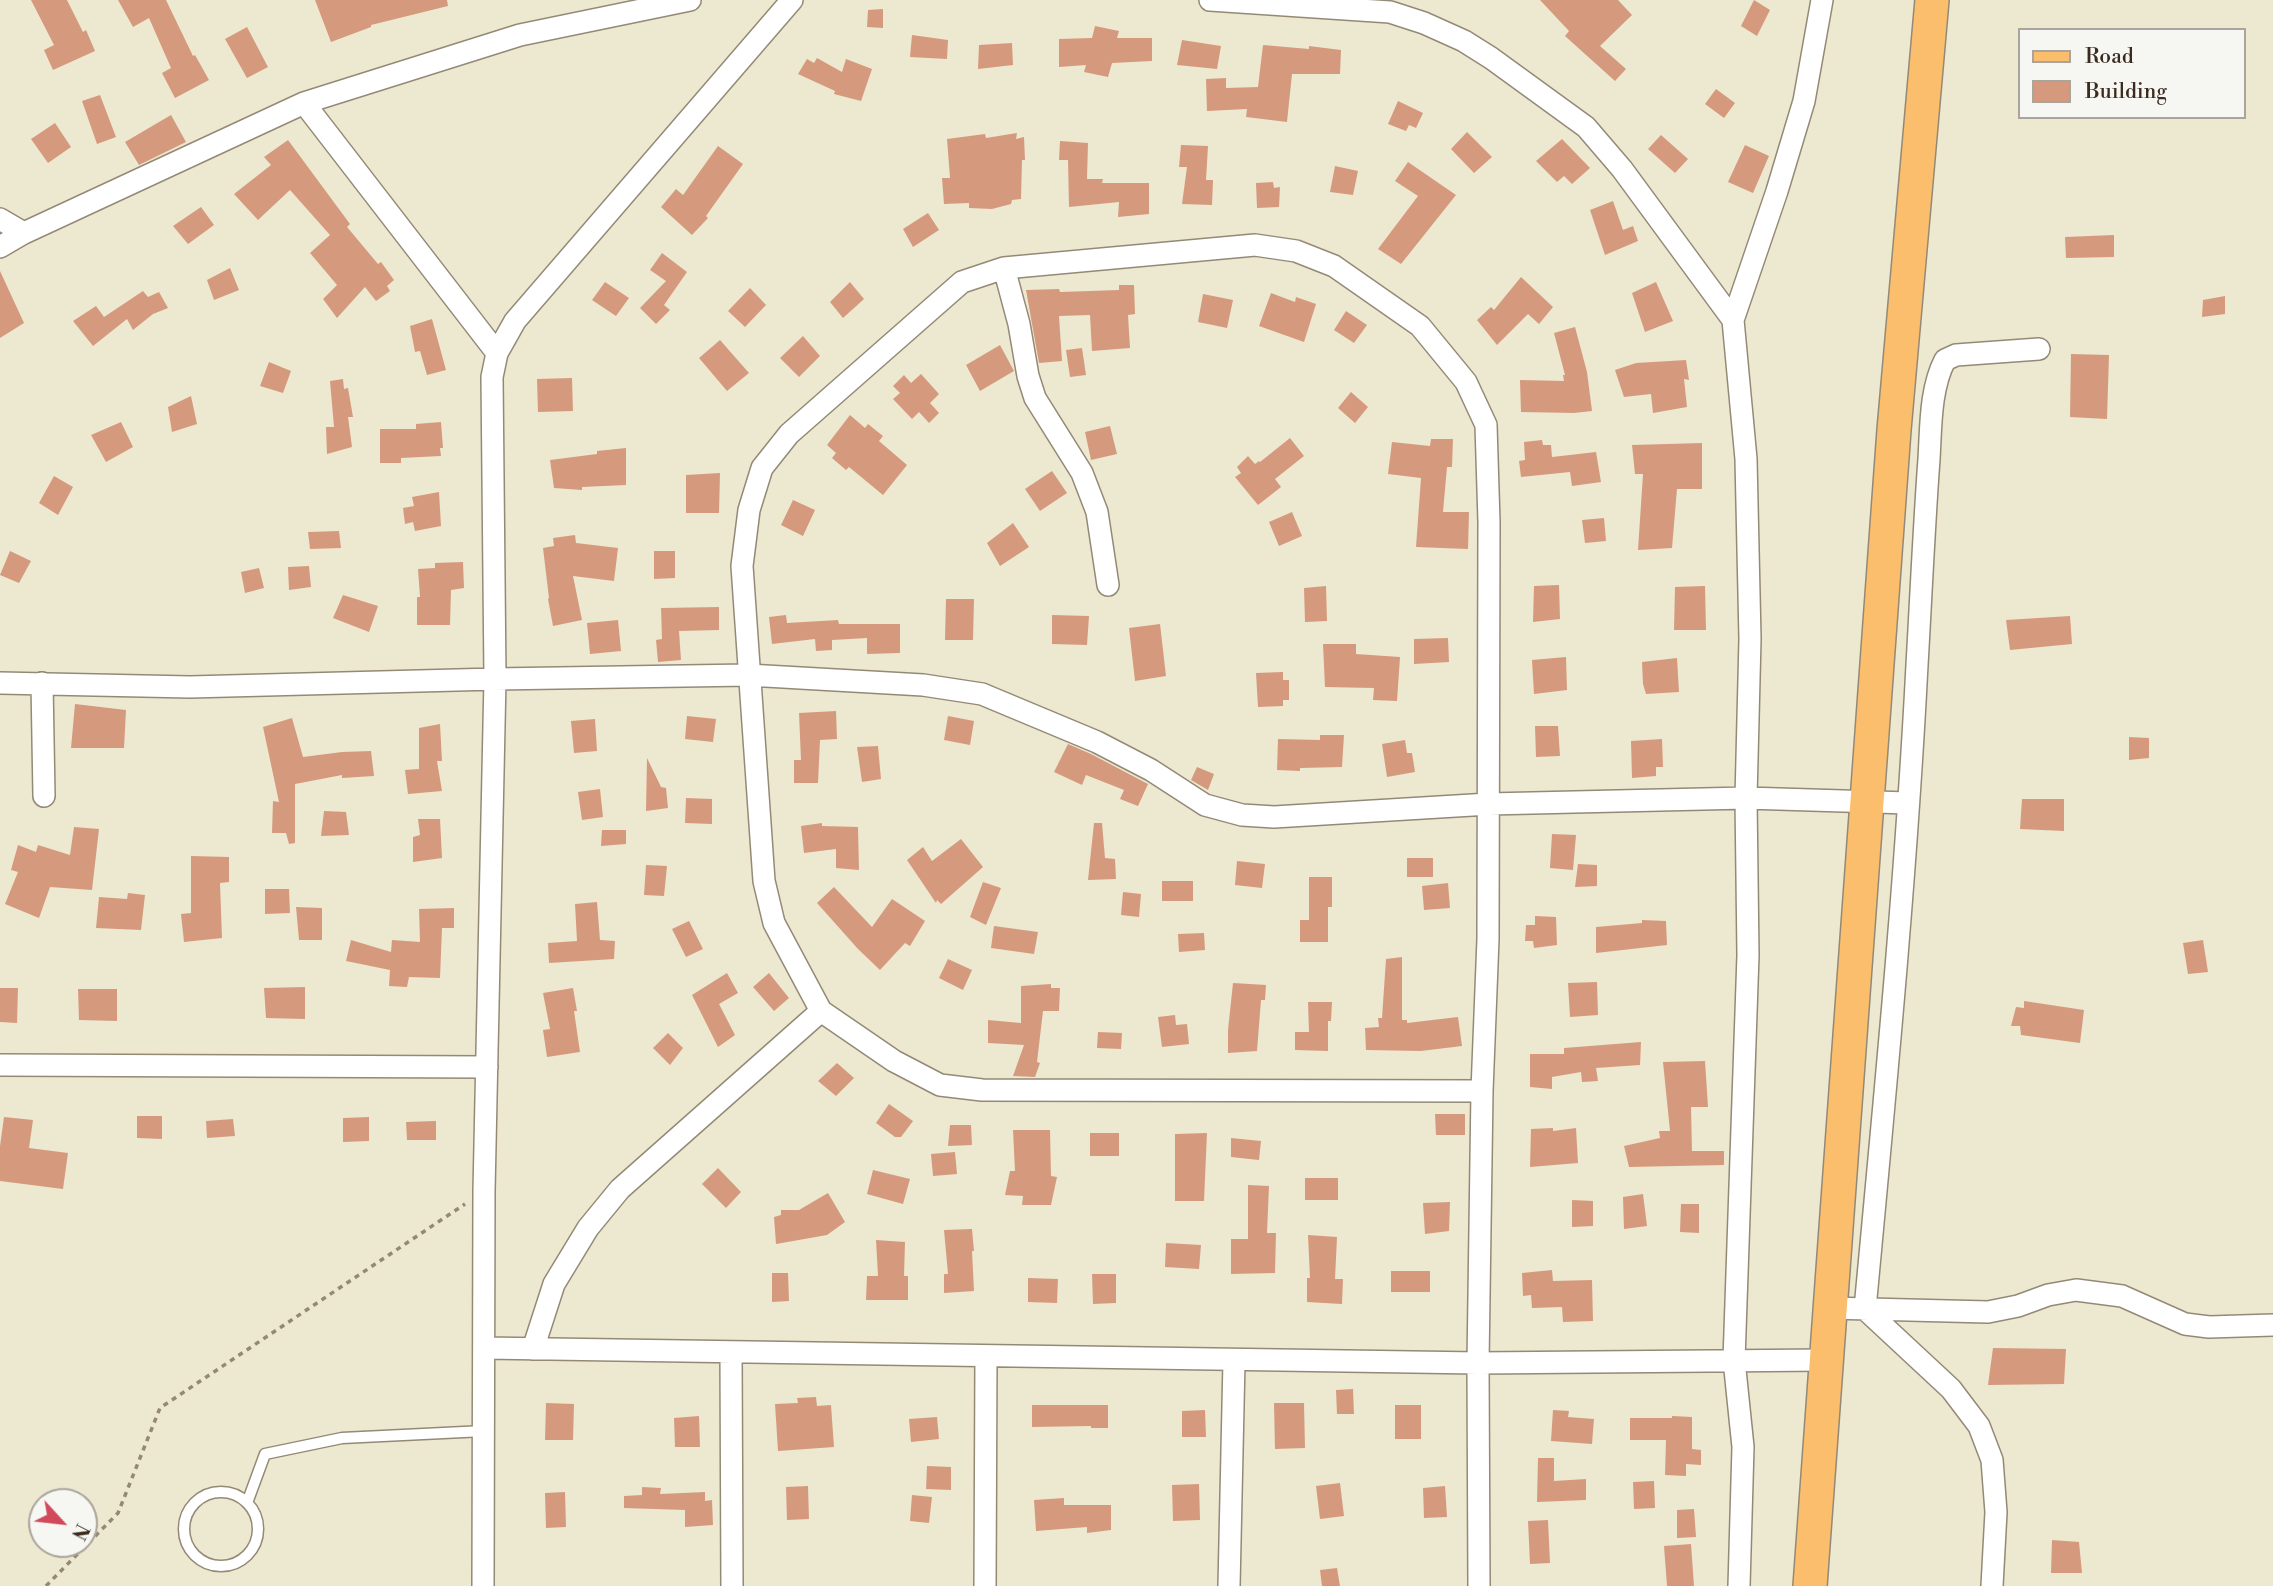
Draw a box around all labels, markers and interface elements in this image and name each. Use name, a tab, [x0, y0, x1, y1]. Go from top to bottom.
legend	[2018, 28, 2245, 119]
text: Road	[2085, 44, 2134, 70]
text: Building	[2085, 79, 2167, 105]
north arrow	[28, 1488, 98, 1558]
text: N	[66, 1519, 94, 1544]

